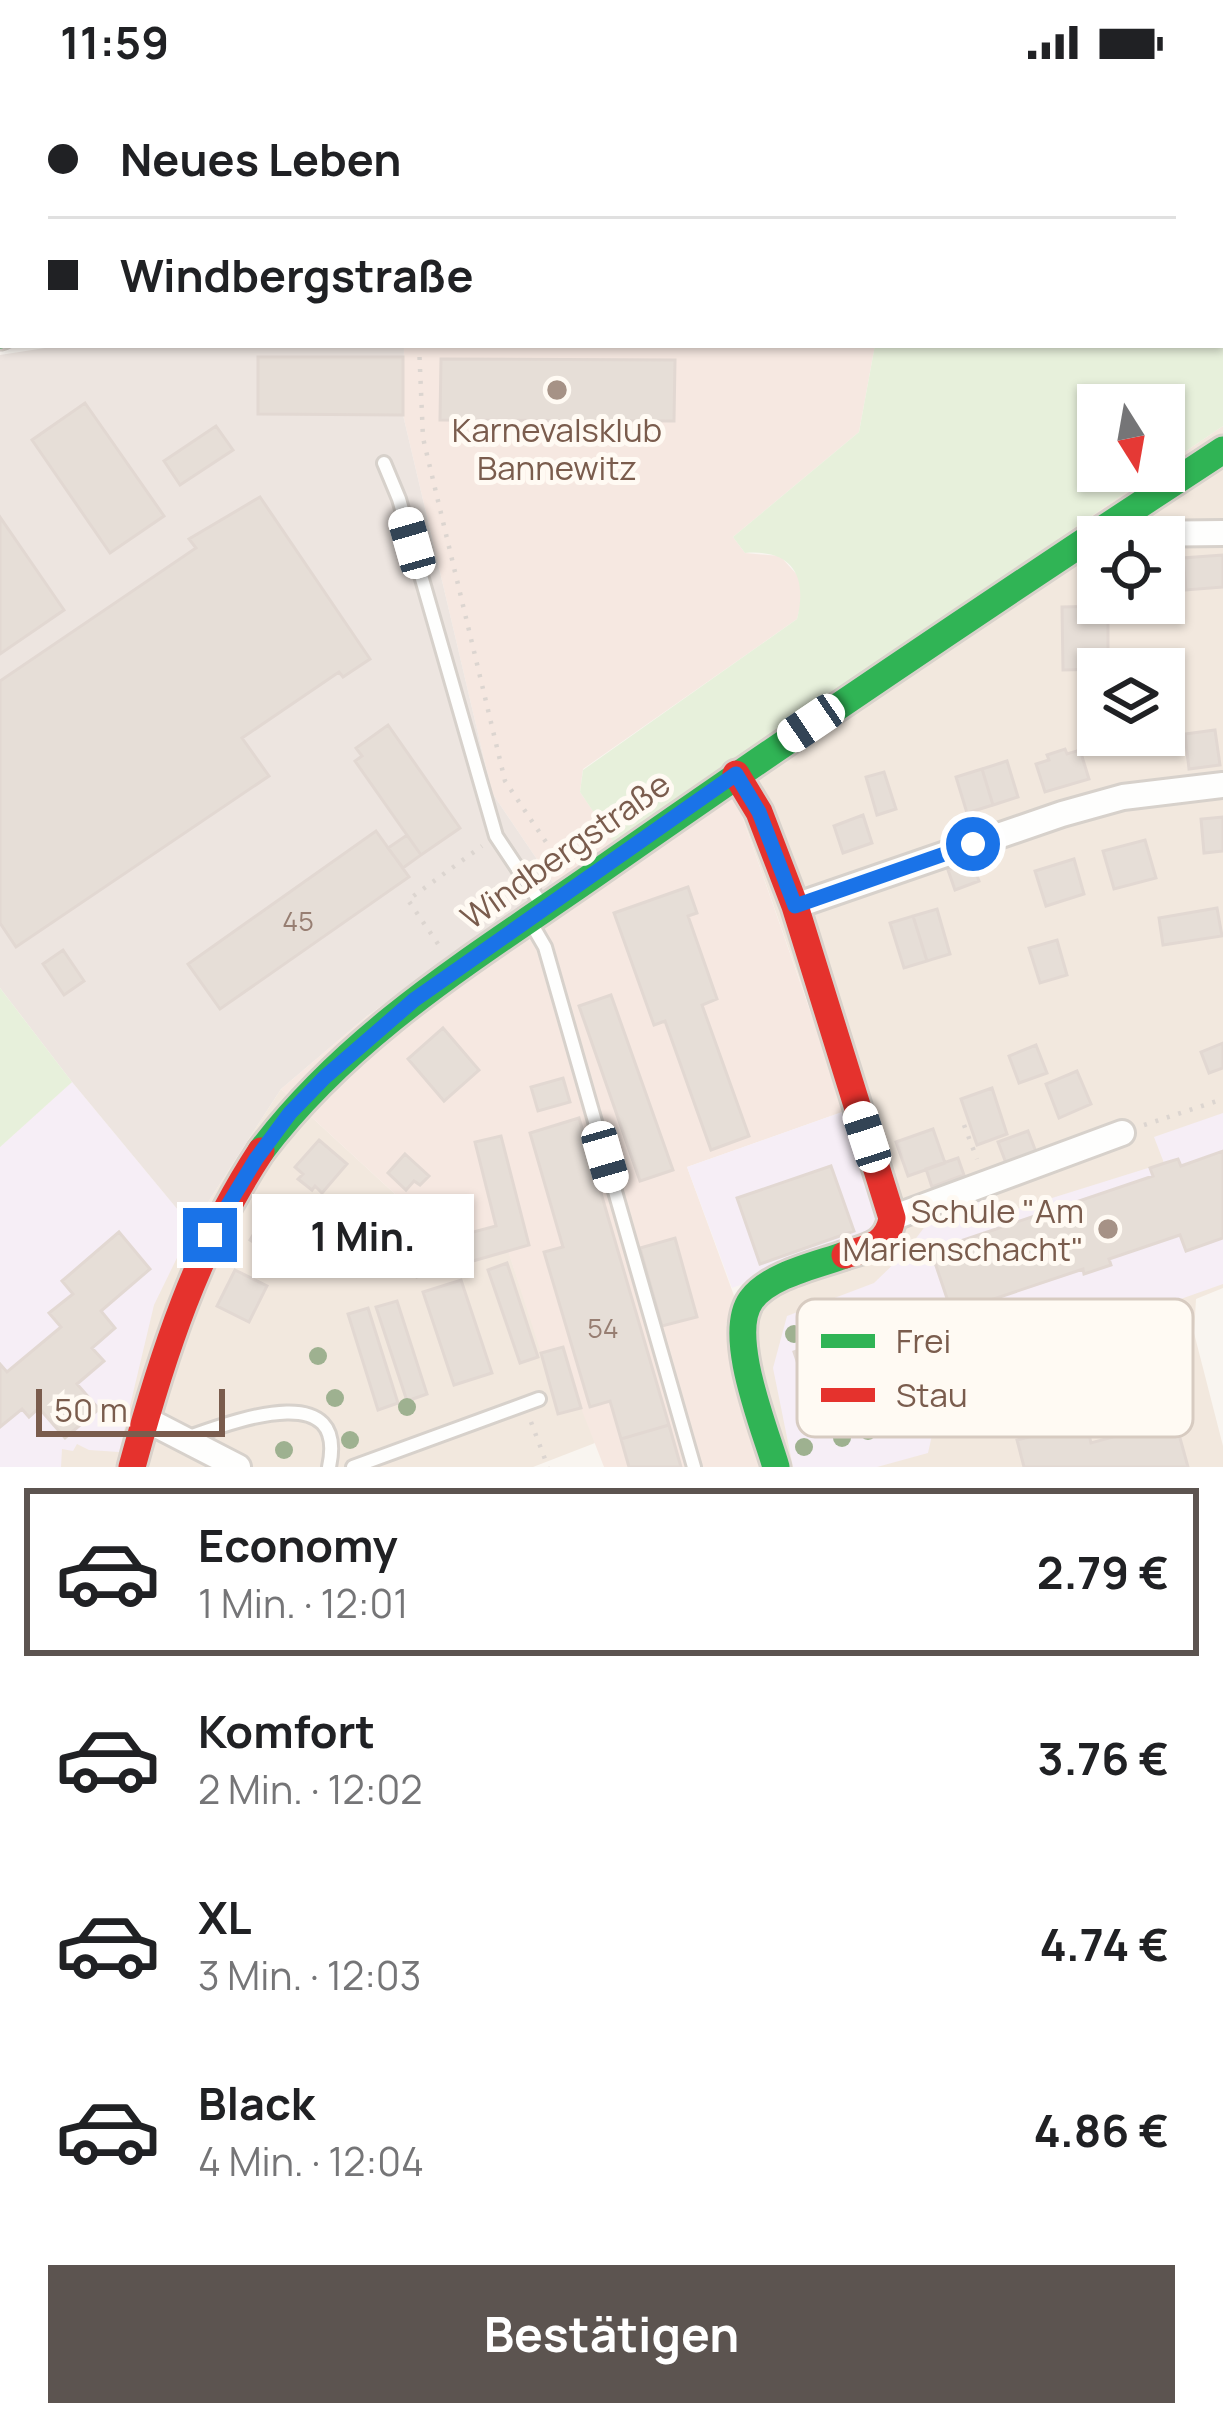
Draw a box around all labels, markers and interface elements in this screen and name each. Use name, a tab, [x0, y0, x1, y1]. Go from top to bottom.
text: 11:59	[60, 11, 169, 73]
text: Neues Leben	[120, 128, 401, 190]
text: Windbergstraße	[120, 244, 474, 306]
marker: Karnevalsklub Bannewitz	[544, 377, 570, 403]
north arrow	[1077, 384, 1185, 492]
map controls	[1077, 384, 1185, 756]
place label: Karnevalsklub Bannewitz	[452, 407, 662, 490]
car	[385, 503, 439, 583]
button: locate	[1077, 516, 1185, 624]
button: layers	[1077, 648, 1185, 756]
car	[771, 688, 851, 758]
street label: Windbergstraße	[451, 761, 679, 939]
route start	[946, 817, 1000, 871]
house number: 45	[282, 902, 314, 939]
car	[839, 1097, 895, 1177]
car	[578, 1117, 632, 1197]
place label: Schule "Am Marienschacht"	[842, 1188, 1084, 1271]
callout: 1 Min.	[252, 1193, 474, 1277]
route end	[183, 1208, 237, 1262]
text: 1 Min.	[310, 1209, 416, 1263]
marker: Schule "Am Marienschacht"	[1095, 1216, 1121, 1242]
legend	[797, 1299, 1193, 1437]
house number: 54	[587, 1309, 619, 1346]
text: Frei	[896, 1318, 951, 1363]
text: Stau	[896, 1372, 968, 1417]
scale bar	[36, 1383, 225, 1436]
text: 50 m	[54, 1387, 128, 1432]
text: Economy	[198, 1514, 398, 1576]
icon: car	[54, 1518, 162, 1626]
text: 2.79 €	[1037, 1541, 1169, 1603]
text: 1 Min. · 12:01	[198, 1576, 408, 1630]
text: Komfort	[198, 1700, 375, 1762]
icon: car	[54, 1704, 162, 1812]
text: 3.76 €	[1037, 1727, 1169, 1789]
text: 2 Min. · 12:02	[198, 1762, 423, 1816]
text: XL	[198, 1886, 252, 1948]
icon: car	[54, 1890, 162, 1998]
text: 4.74 €	[1040, 1913, 1169, 1975]
text: 3 Min. · 12:03	[198, 1948, 421, 2002]
text: Black	[198, 2072, 315, 2134]
icon: car	[54, 2076, 162, 2184]
text: 4.86 €	[1034, 2099, 1169, 2161]
text: 4 Min. · 12:04	[198, 2134, 424, 2188]
button: Bestätigen	[48, 2265, 1175, 2403]

